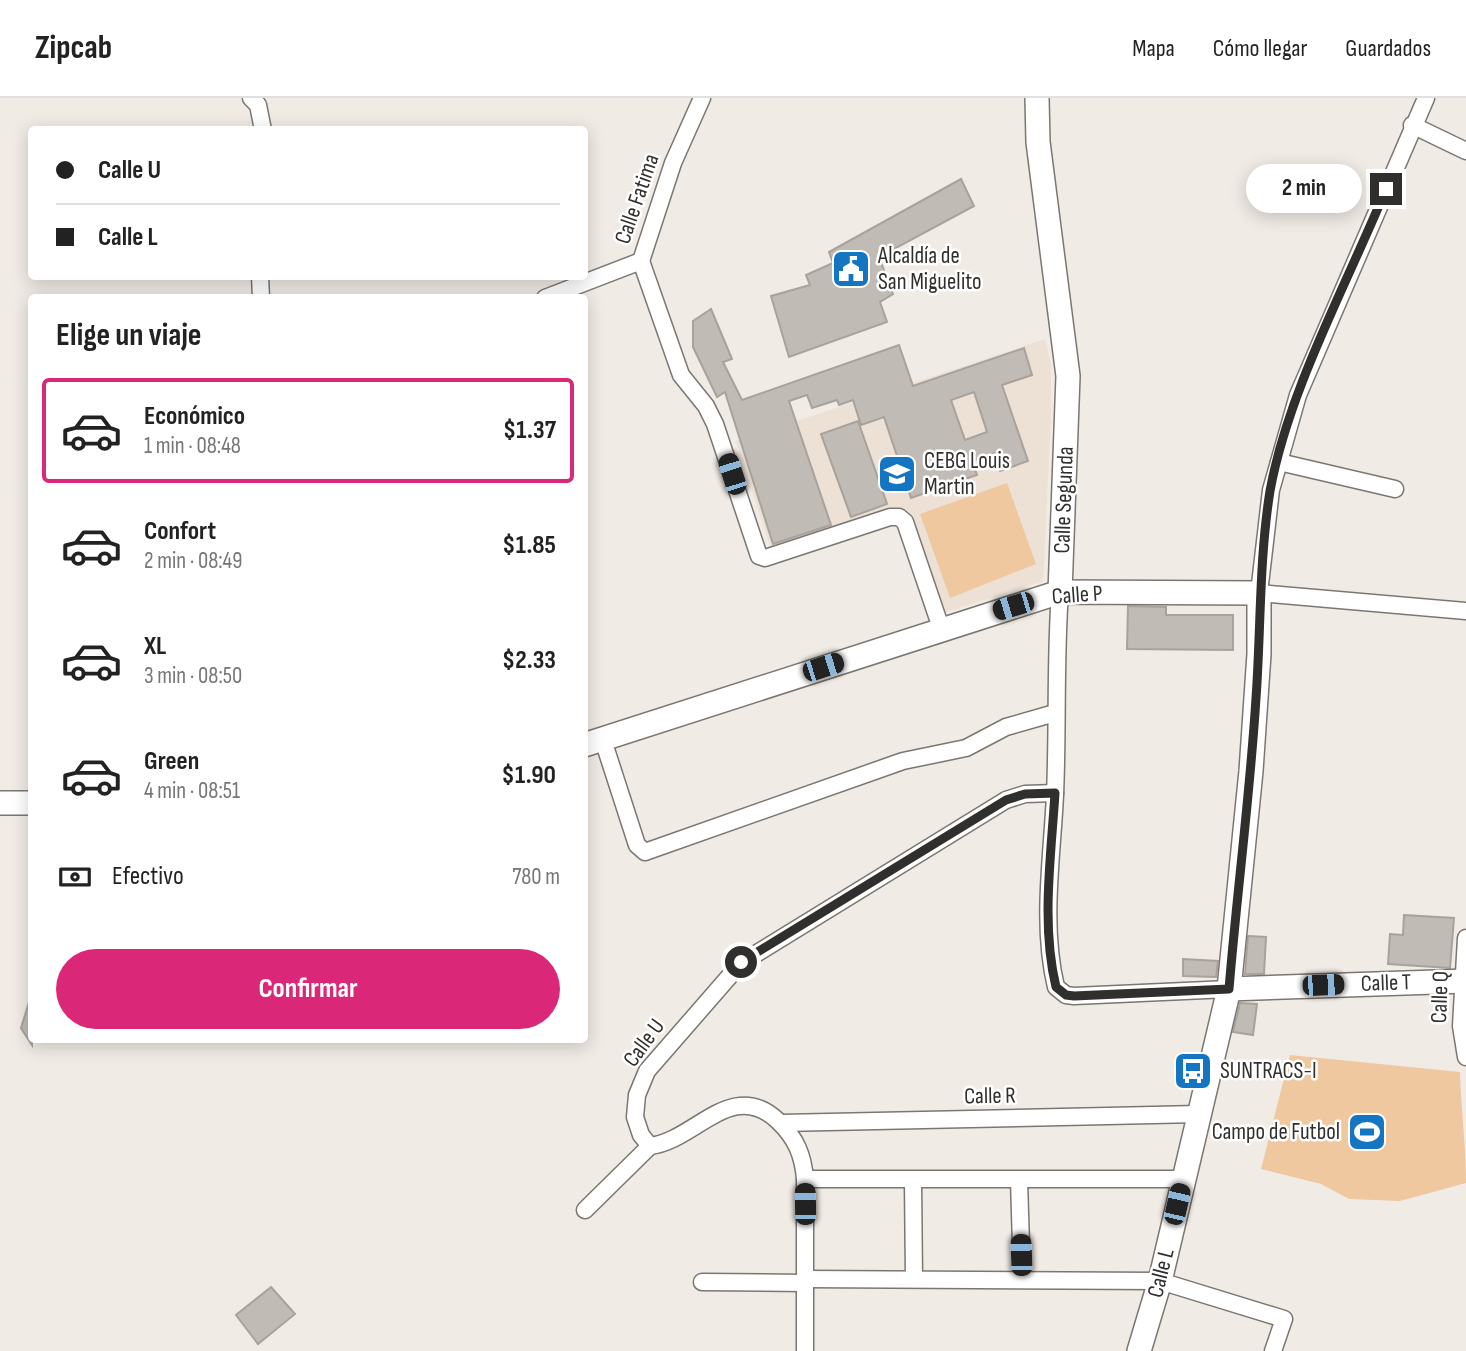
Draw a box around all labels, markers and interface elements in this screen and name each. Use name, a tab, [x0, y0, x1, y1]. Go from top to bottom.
text: Zipcab	[35, 28, 112, 68]
text: Mapa	[1132, 34, 1175, 63]
text: Cómo llegar	[1213, 34, 1307, 63]
text: Guardados	[1345, 34, 1431, 63]
street label: Calle Fatima	[609, 150, 665, 248]
text: Calle U	[98, 155, 161, 186]
callout: 2 min	[1246, 164, 1362, 214]
route end	[1370, 173, 1402, 205]
text: 2 min	[1282, 174, 1326, 202]
text: Calle L	[98, 222, 158, 253]
place label: Alcaldía de San Miguelito	[877, 242, 982, 296]
public building icon: Alcaldía de San Miguelito	[830, 248, 872, 290]
text: Elige un viaje	[56, 316, 201, 355]
icon: car	[60, 399, 123, 462]
text: Económico	[144, 401, 245, 432]
text: $1.37	[503, 415, 556, 446]
text: 1 min · 08:48	[144, 432, 241, 460]
street label: Calle Segunda	[1048, 446, 1080, 554]
place label: CEBG Louis Martin	[924, 447, 1010, 501]
car	[716, 451, 749, 497]
school or university icon: CEBG Louis Martin	[876, 453, 918, 495]
icon: car	[60, 514, 123, 577]
text: Confort	[144, 516, 216, 547]
text: $1.85	[502, 530, 556, 561]
text: 2 min · 08:49	[144, 547, 242, 575]
street label: Calle P	[1051, 579, 1103, 611]
car	[990, 590, 1037, 622]
icon: car	[60, 629, 123, 692]
text: XL	[144, 631, 166, 662]
text: $2.33	[502, 645, 556, 676]
car	[800, 651, 847, 683]
text: 3 min · 08:50	[144, 662, 242, 690]
icon: car	[60, 744, 123, 807]
text: Green	[144, 746, 199, 777]
text: $1.90	[502, 760, 556, 791]
text: 4 min · 08:51	[144, 777, 240, 805]
icon: cash	[56, 858, 94, 896]
text: Efectivo	[112, 861, 184, 892]
text: 780 m	[512, 863, 560, 891]
route start	[725, 946, 757, 978]
button: Confirmar	[56, 949, 560, 1029]
street label: Calle T	[1360, 968, 1412, 998]
street label: Calle Q	[1425, 970, 1455, 1024]
car	[1302, 974, 1345, 996]
street label: Calle U	[617, 1014, 671, 1072]
bus stop icon: SUNTRACS-I	[1172, 1050, 1214, 1092]
place label: SUNTRACS-I	[1220, 1057, 1317, 1085]
street label: Calle R	[964, 1082, 1016, 1110]
sports icon: Campo de Futbol	[1346, 1111, 1388, 1153]
place label: Campo de Futbol	[1212, 1118, 1340, 1146]
car	[1163, 1181, 1192, 1227]
car	[795, 1183, 816, 1225]
car	[1010, 1234, 1033, 1276]
street label: Calle L	[1141, 1245, 1181, 1300]

